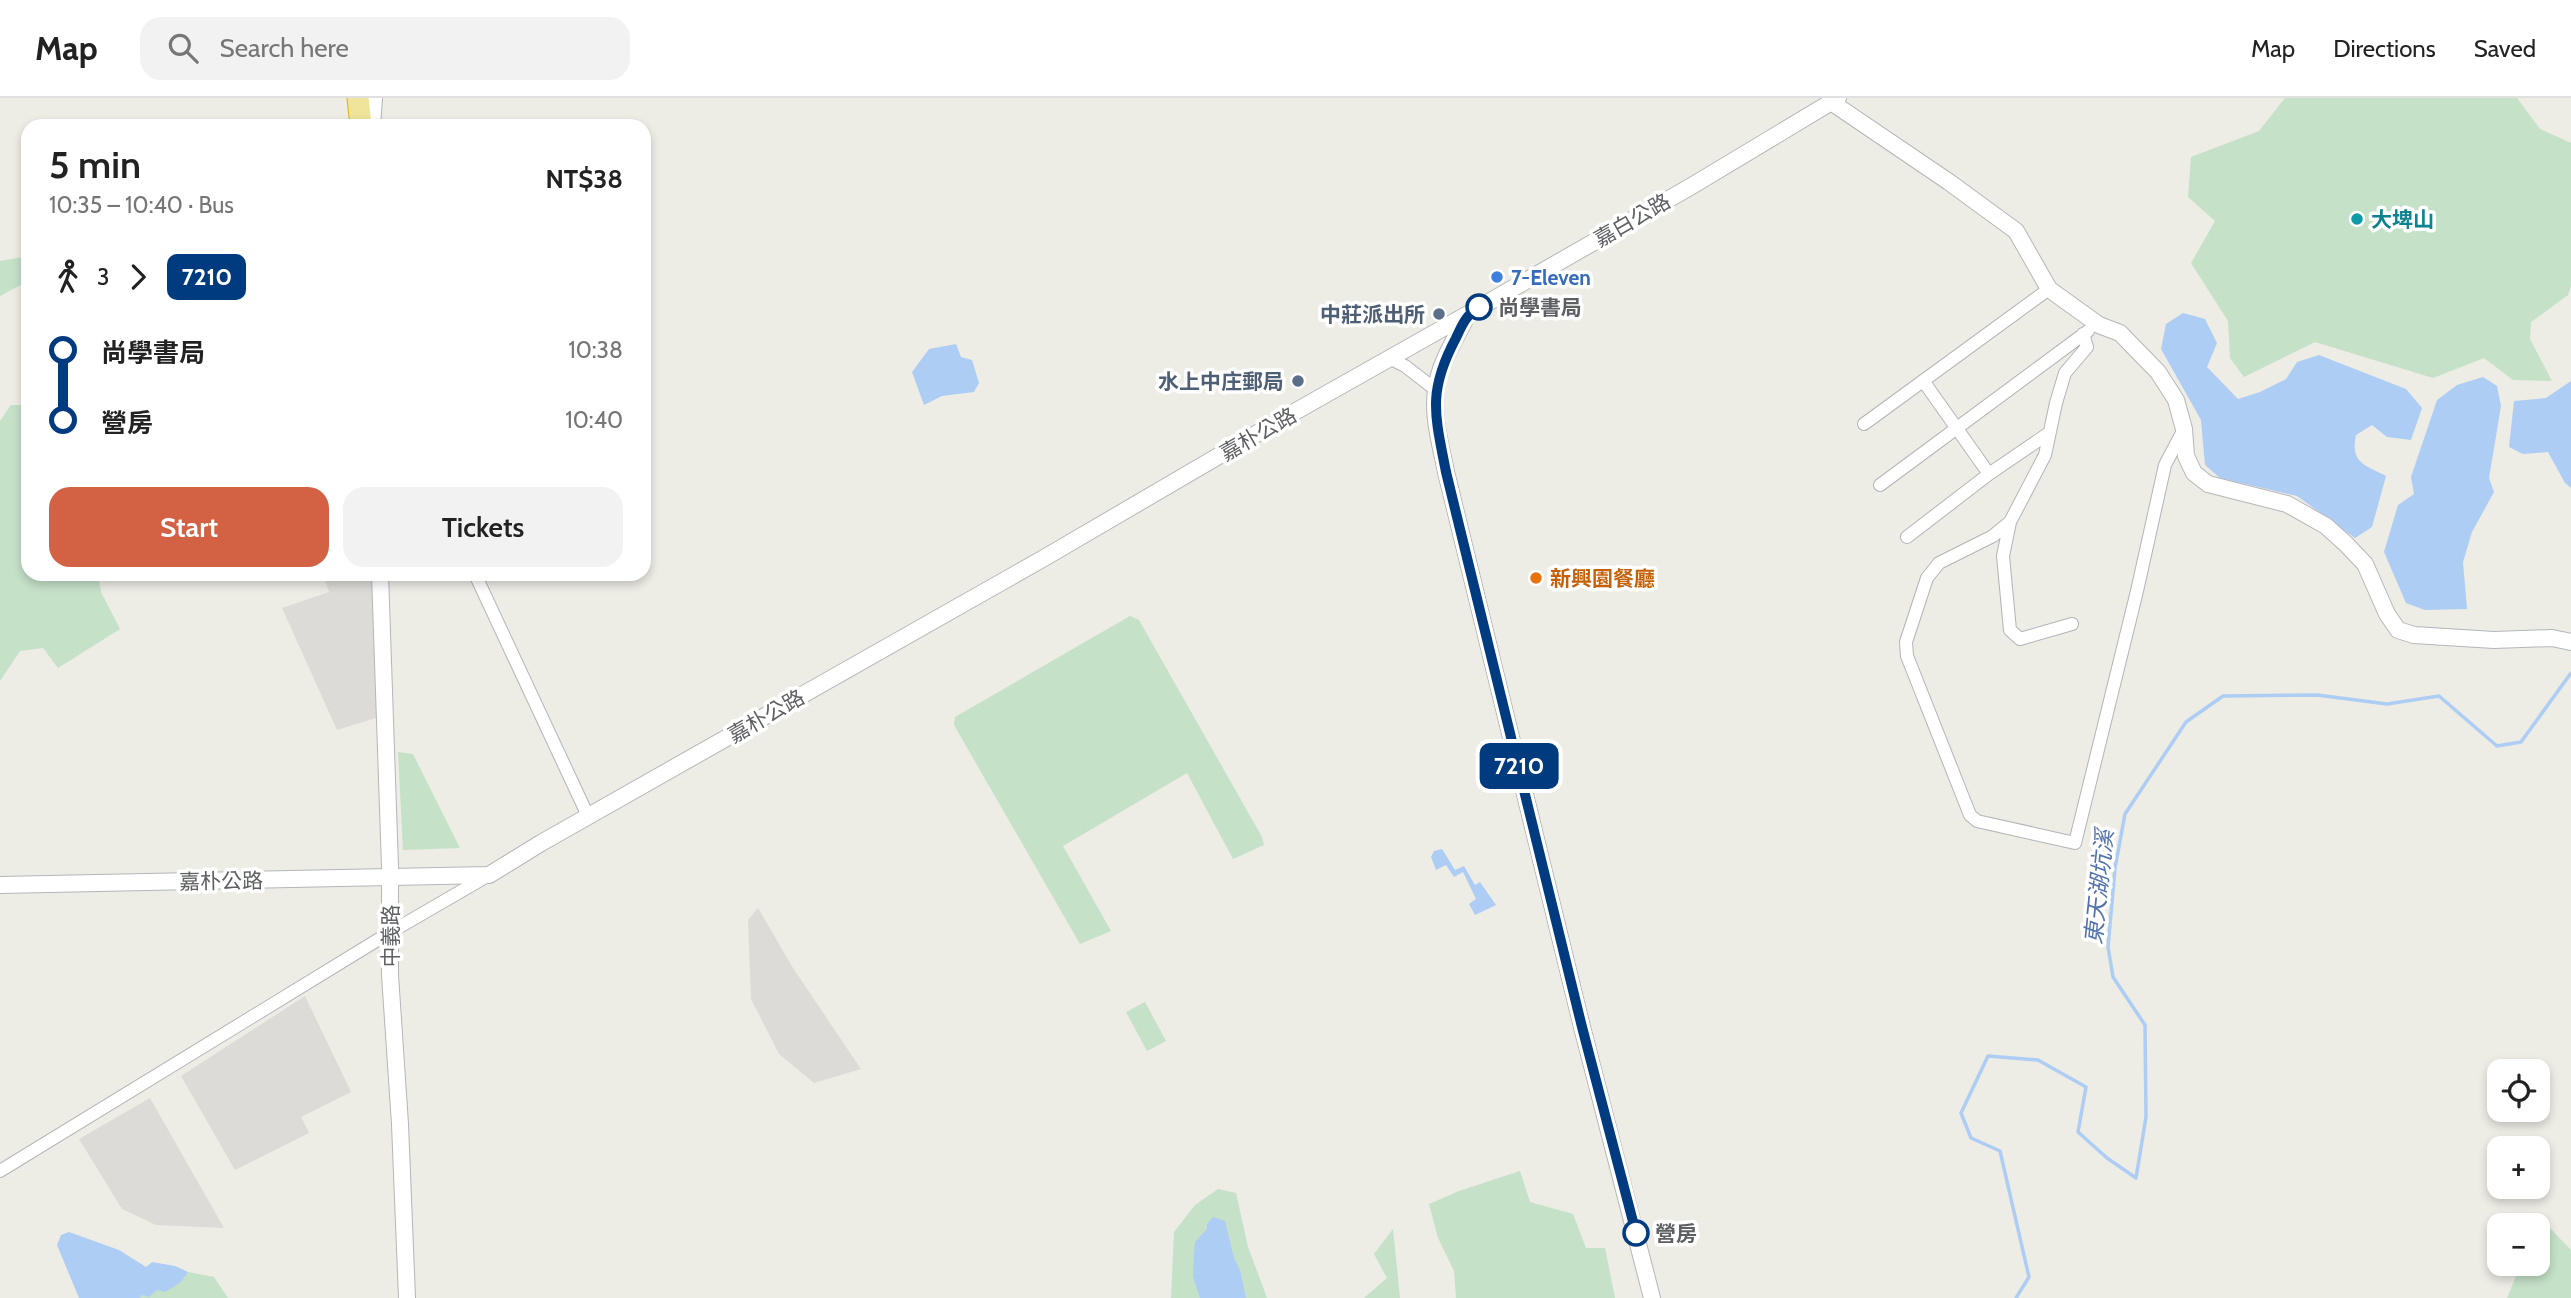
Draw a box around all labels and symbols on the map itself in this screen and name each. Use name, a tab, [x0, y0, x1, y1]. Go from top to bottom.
street label: 嘉白公路	[1589, 188, 1675, 252]
place label: 大埤山	[2371, 207, 2434, 232]
marker: 大埤山	[2349, 211, 2365, 227]
place label: 7-Eleven	[1511, 265, 1591, 290]
marker: 7-Eleven	[1489, 269, 1505, 285]
marker: 尚學書局	[1466, 294, 1492, 320]
place label: 尚學書局	[1498, 295, 1582, 320]
place label: 中莊派出所	[1320, 302, 1425, 327]
marker: 中莊派出所	[1431, 306, 1447, 322]
place label: 水上中庄郵局	[1158, 369, 1284, 394]
marker: 水上中庄郵局	[1290, 373, 1306, 389]
street label: 嘉朴公路	[1215, 402, 1301, 466]
place label: 新興園餐廳	[1550, 566, 1655, 591]
marker: 新興園餐廳	[1528, 570, 1544, 586]
street label: 嘉朴公路	[723, 684, 809, 748]
line badge: 7210	[1470, 743, 1568, 789]
water label: 東天湖坑溪	[2079, 825, 2119, 946]
street label: 嘉朴公路	[179, 868, 263, 894]
street label: 中義路	[378, 905, 403, 968]
marker: 營房	[1623, 1220, 1649, 1246]
place label: 營房	[1655, 1221, 1697, 1246]

